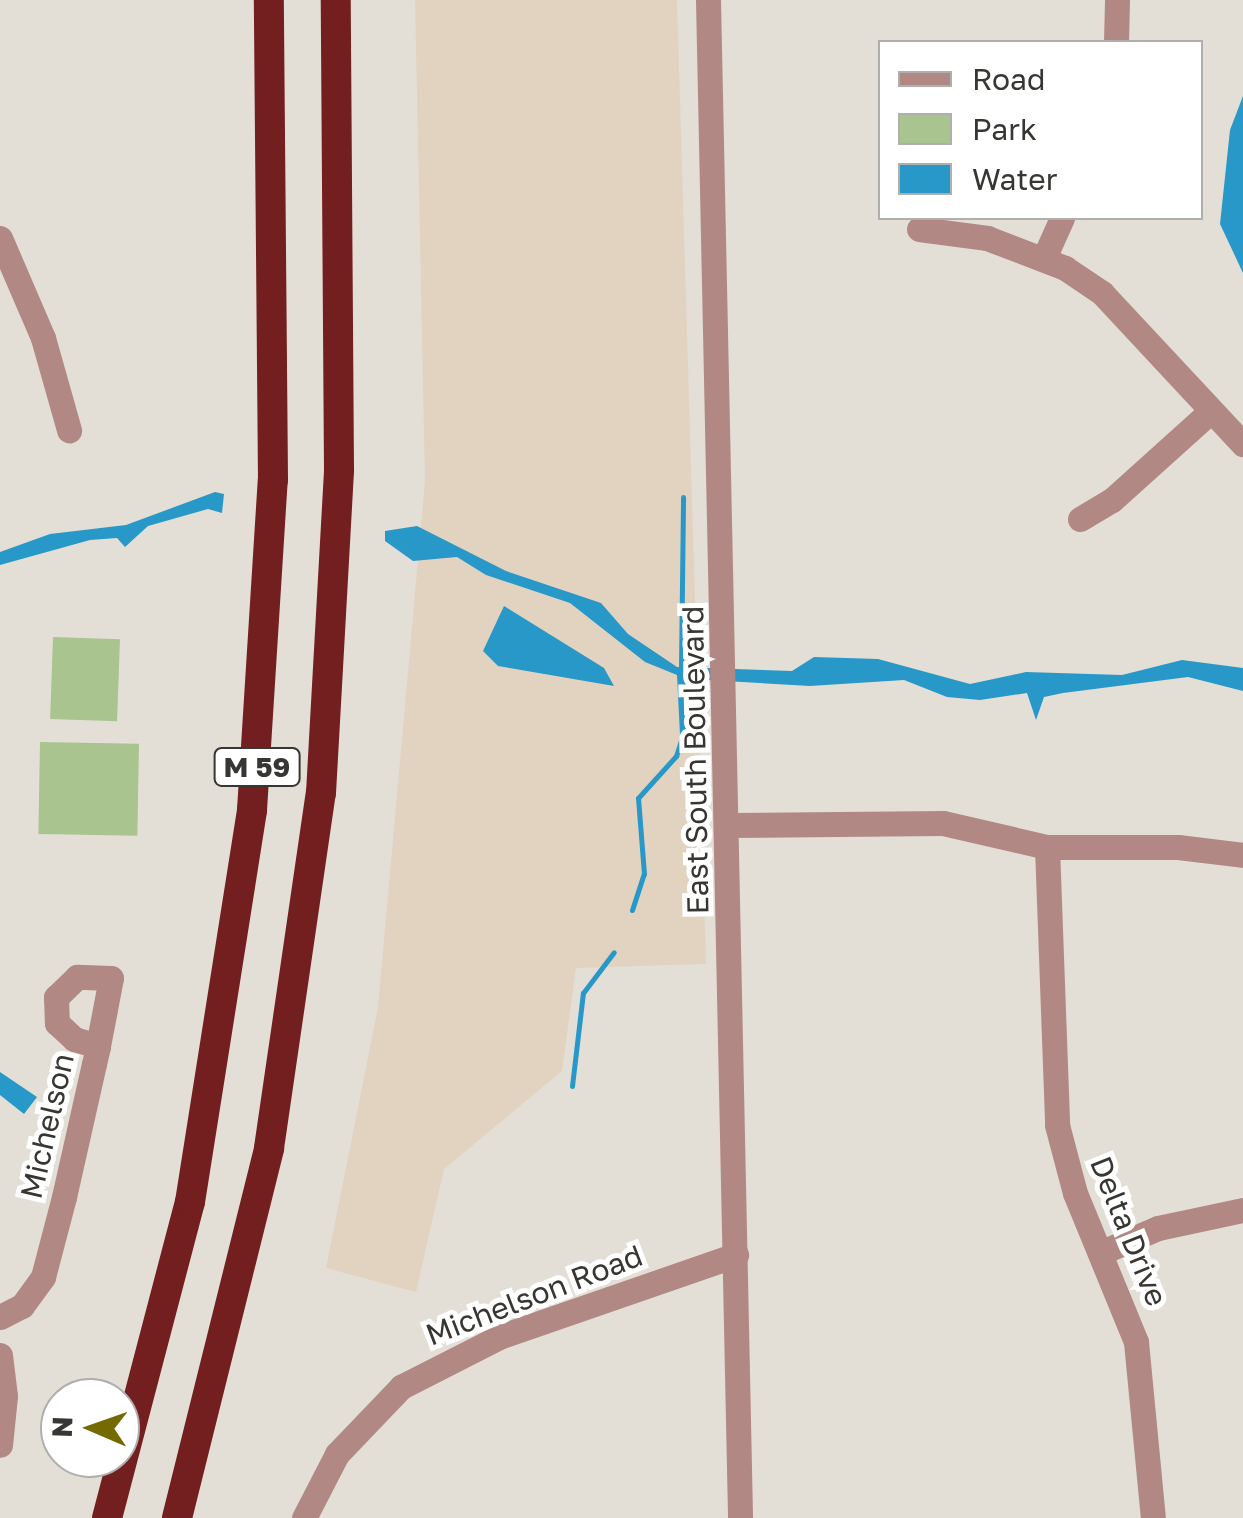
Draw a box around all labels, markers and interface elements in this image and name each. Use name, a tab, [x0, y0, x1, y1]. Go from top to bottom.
legend	[878, 40, 1203, 220]
text: Road	[972, 61, 1046, 97]
text: Park	[972, 111, 1037, 147]
text: Water	[972, 161, 1057, 197]
street label: East South Boulevard	[674, 605, 716, 915]
road number: M 59	[212, 744, 302, 790]
street label: Michelson	[13, 1050, 81, 1202]
street label: Delta Drive	[1083, 1151, 1175, 1311]
street label: Michelson Road	[421, 1237, 647, 1353]
north arrow	[40, 1378, 140, 1478]
text: N	[45, 1416, 78, 1438]

